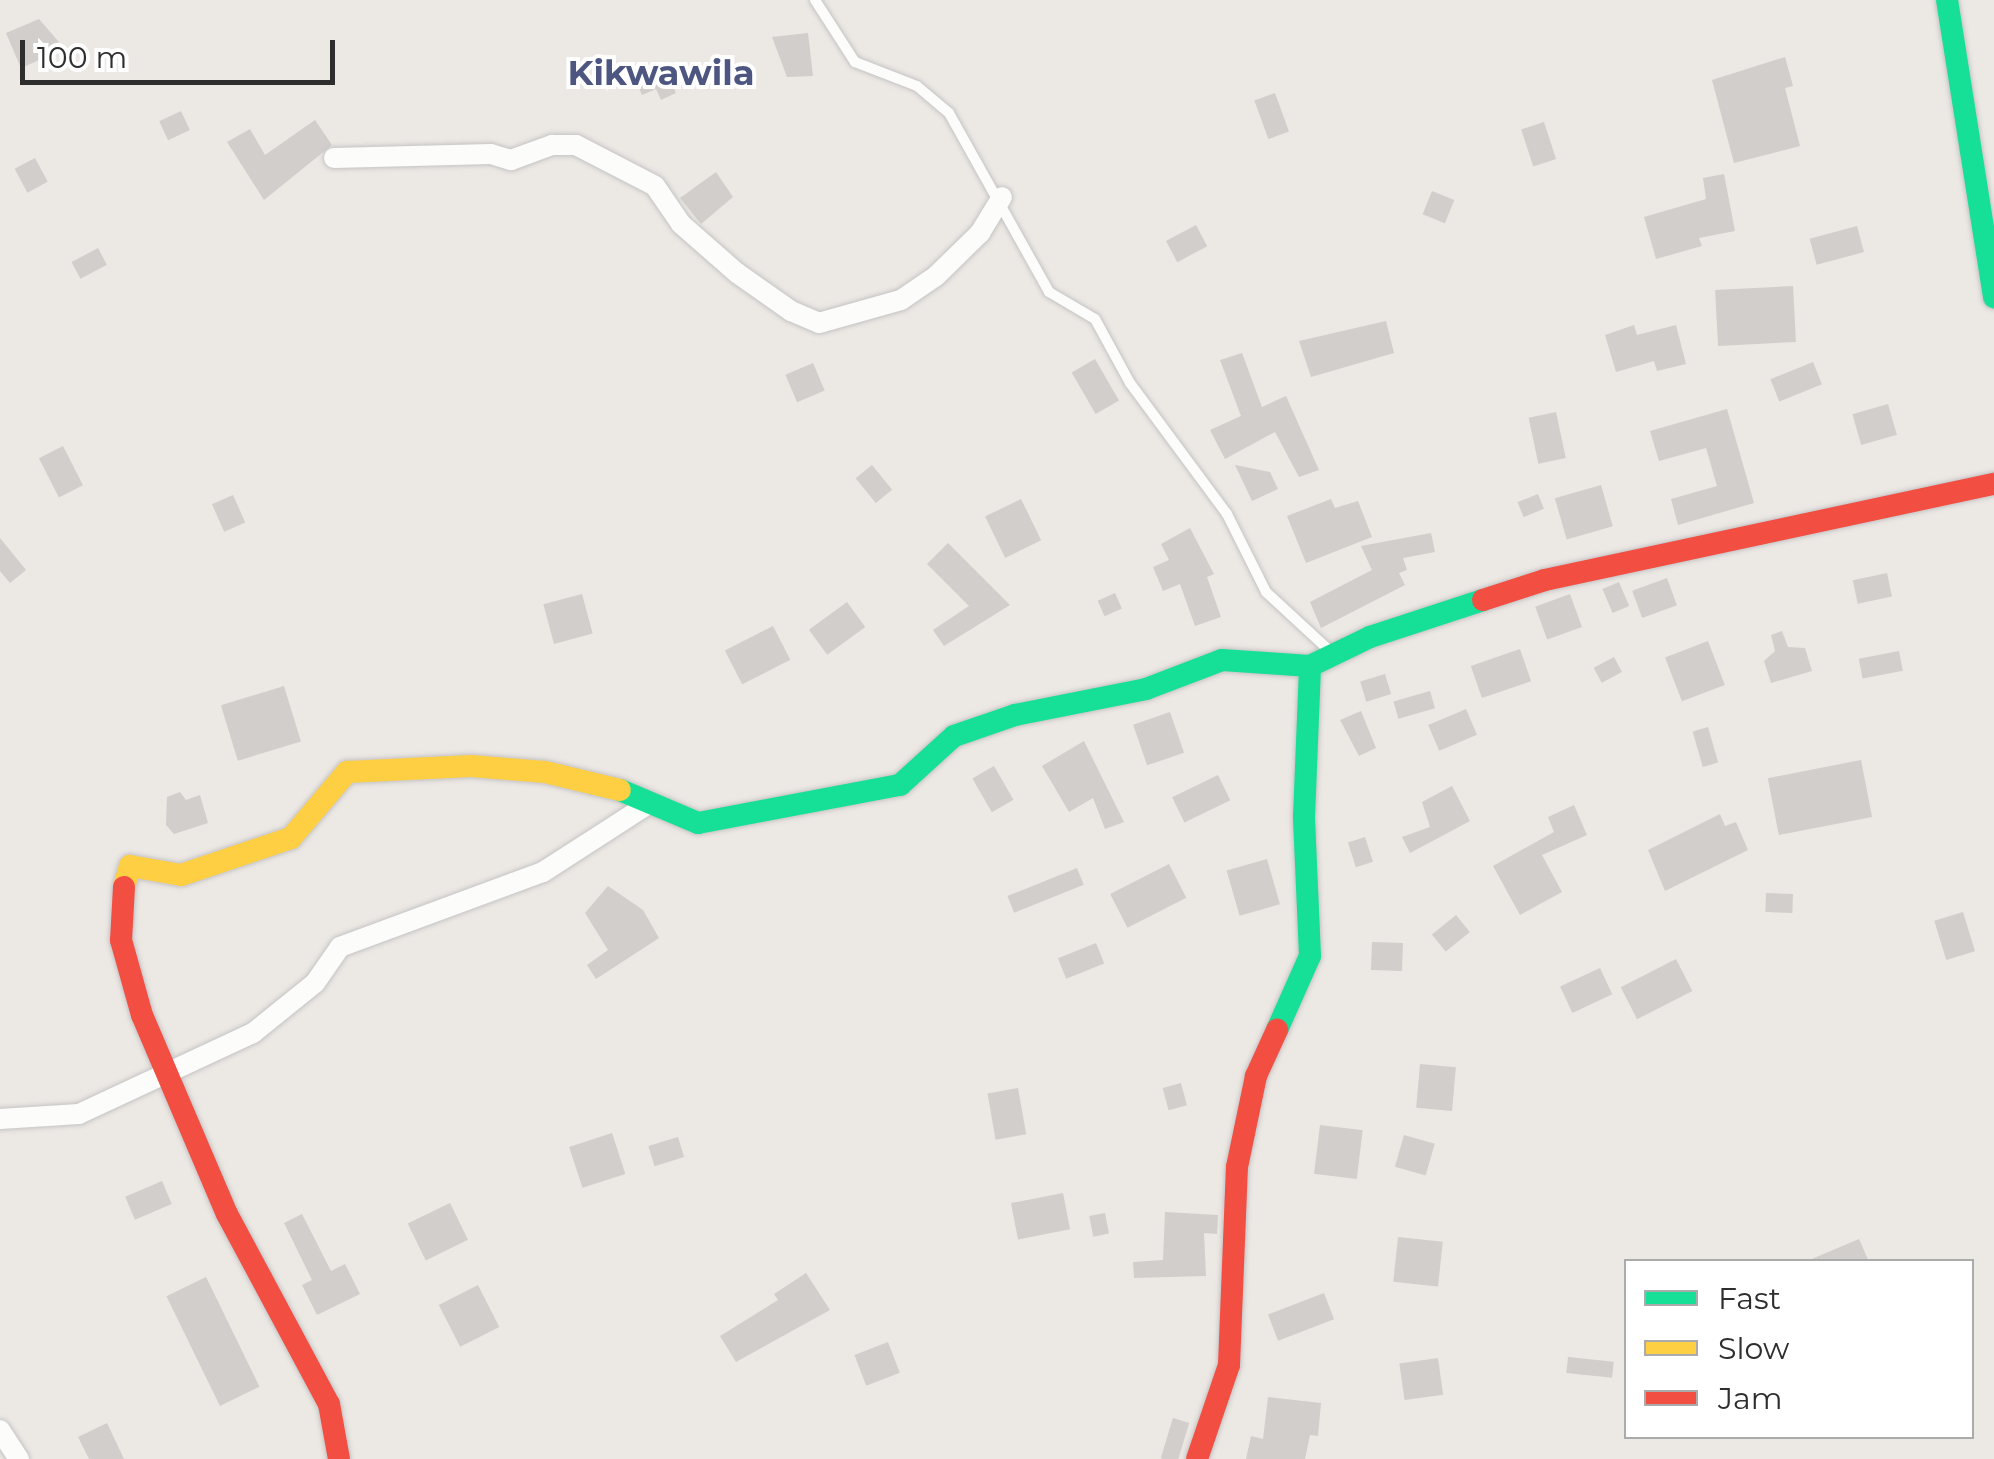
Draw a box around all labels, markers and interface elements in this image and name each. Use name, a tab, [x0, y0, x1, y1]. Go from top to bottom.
scale bar	[25, 20, 340, 82]
text: 100 m	[37, 39, 127, 76]
district label: Kikwawila	[568, 52, 754, 94]
legend	[1624, 1259, 1974, 1439]
text: Fast	[1718, 1280, 1781, 1317]
text: Slow	[1718, 1330, 1789, 1367]
text: Jam	[1718, 1380, 1783, 1417]

